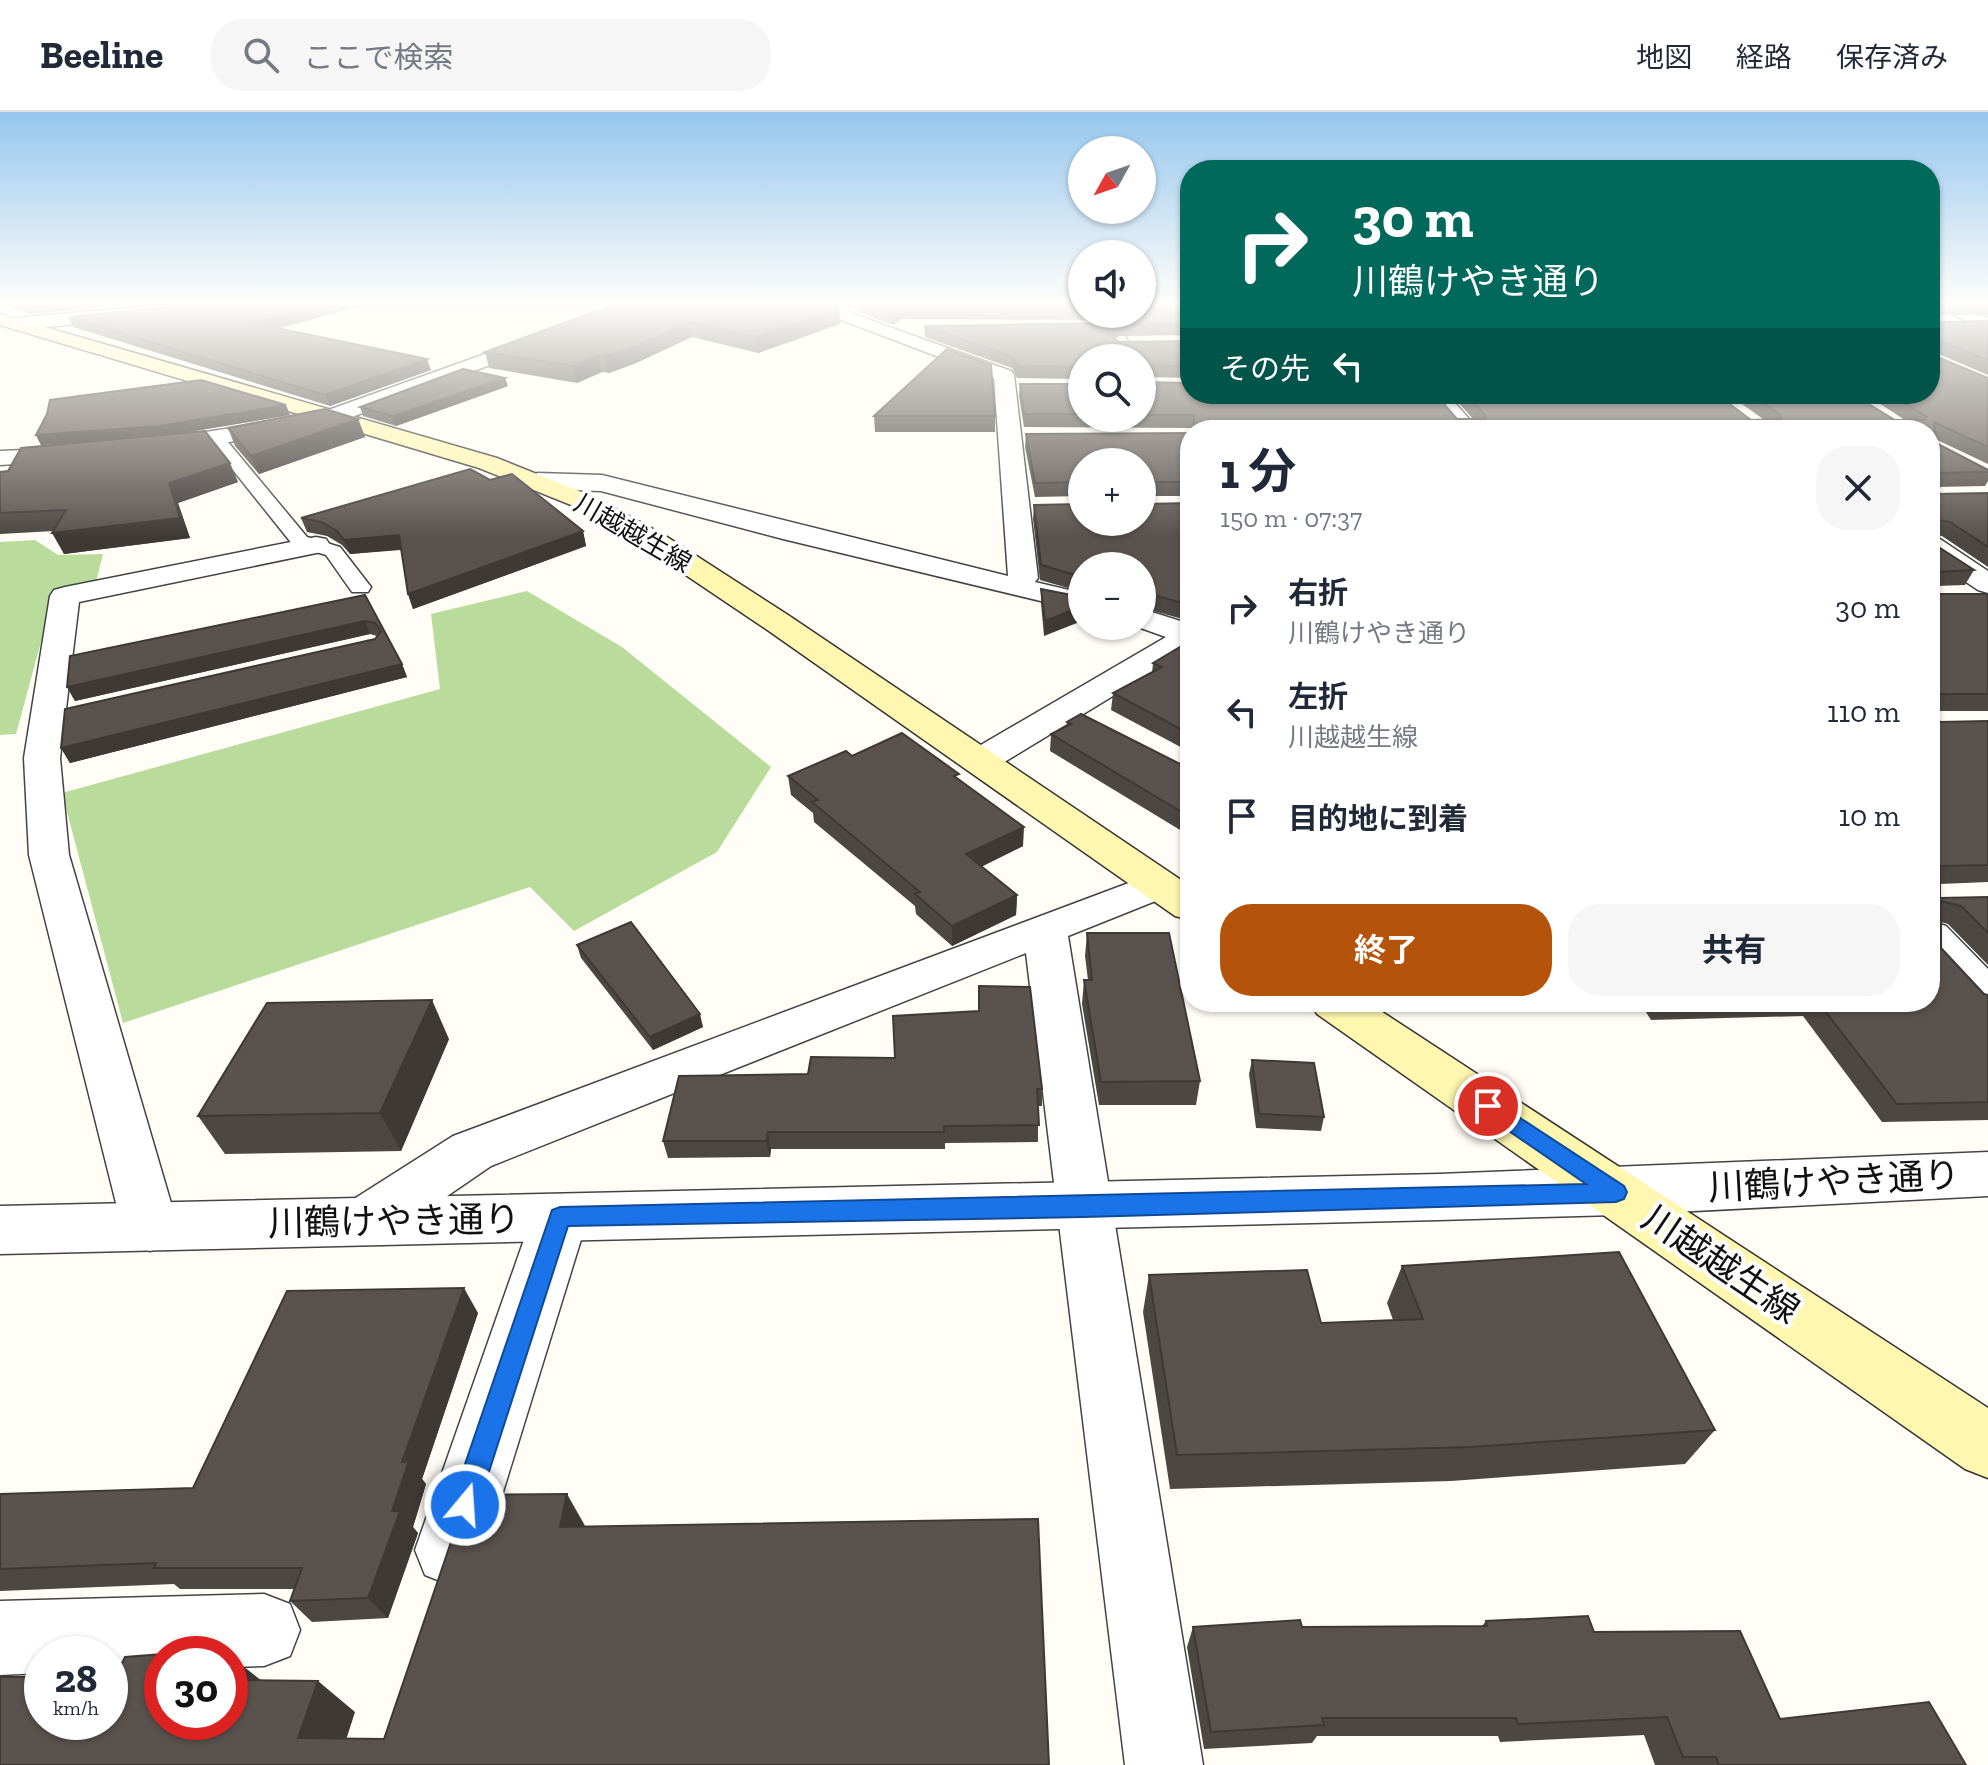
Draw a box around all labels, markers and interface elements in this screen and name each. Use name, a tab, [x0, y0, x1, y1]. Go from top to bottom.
search box	[211, 19, 771, 91]
text: Beeline	[40, 32, 163, 78]
icon: search	[239, 33, 283, 77]
text: ここで検索	[303, 40, 453, 76]
text: 地図	[1636, 41, 1692, 74]
text: 経路	[1736, 41, 1792, 74]
text: 保存済み	[1836, 41, 1948, 74]
north arrow	[1068, 136, 1156, 224]
map controls	[1068, 136, 1156, 640]
text: 30 m	[1352, 184, 1474, 251]
icon: right	[1220, 192, 1324, 296]
button: sound	[1068, 240, 1156, 328]
text: 川鶴けやき通り	[1352, 260, 1604, 303]
button: search	[1068, 344, 1156, 432]
icon: left	[1326, 344, 1370, 388]
text: その先	[1220, 351, 1310, 387]
text: 1 分	[1220, 443, 1296, 500]
button: close	[1816, 446, 1900, 530]
button: +	[1068, 448, 1156, 536]
street label: 川越越生線	[569, 487, 697, 579]
text: 150 m · 07:37	[1220, 502, 1362, 534]
button: −	[1068, 552, 1156, 640]
text: 右折	[1288, 575, 1348, 611]
icon: right	[1220, 586, 1264, 630]
text: 30 m	[1835, 590, 1900, 626]
text: 川鶴けやき通り	[1288, 617, 1470, 649]
text: 左折	[1288, 679, 1348, 715]
icon: left	[1220, 690, 1264, 734]
text: 110 m	[1827, 694, 1900, 730]
text: 川越越生線	[1288, 721, 1418, 753]
icon: arrive	[1220, 794, 1264, 838]
text: 10 m	[1838, 798, 1900, 834]
text: 目的地に到着	[1288, 801, 1468, 837]
button: 終了	[1220, 904, 1552, 996]
button: 共有	[1568, 904, 1900, 996]
pin	[1454, 1072, 1522, 1140]
icon: arrive	[1466, 1084, 1510, 1128]
street label: 川鶴けやき通り	[1707, 1153, 1961, 1209]
street label: 川越越生線	[1634, 1196, 1808, 1332]
street label: 川鶴けやき通り	[268, 1197, 520, 1245]
position arrow	[423, 1463, 507, 1547]
speed limit sign: 30	[144, 1636, 248, 1740]
text: 28	[54, 1654, 98, 1702]
text: km/h	[53, 1696, 99, 1720]

